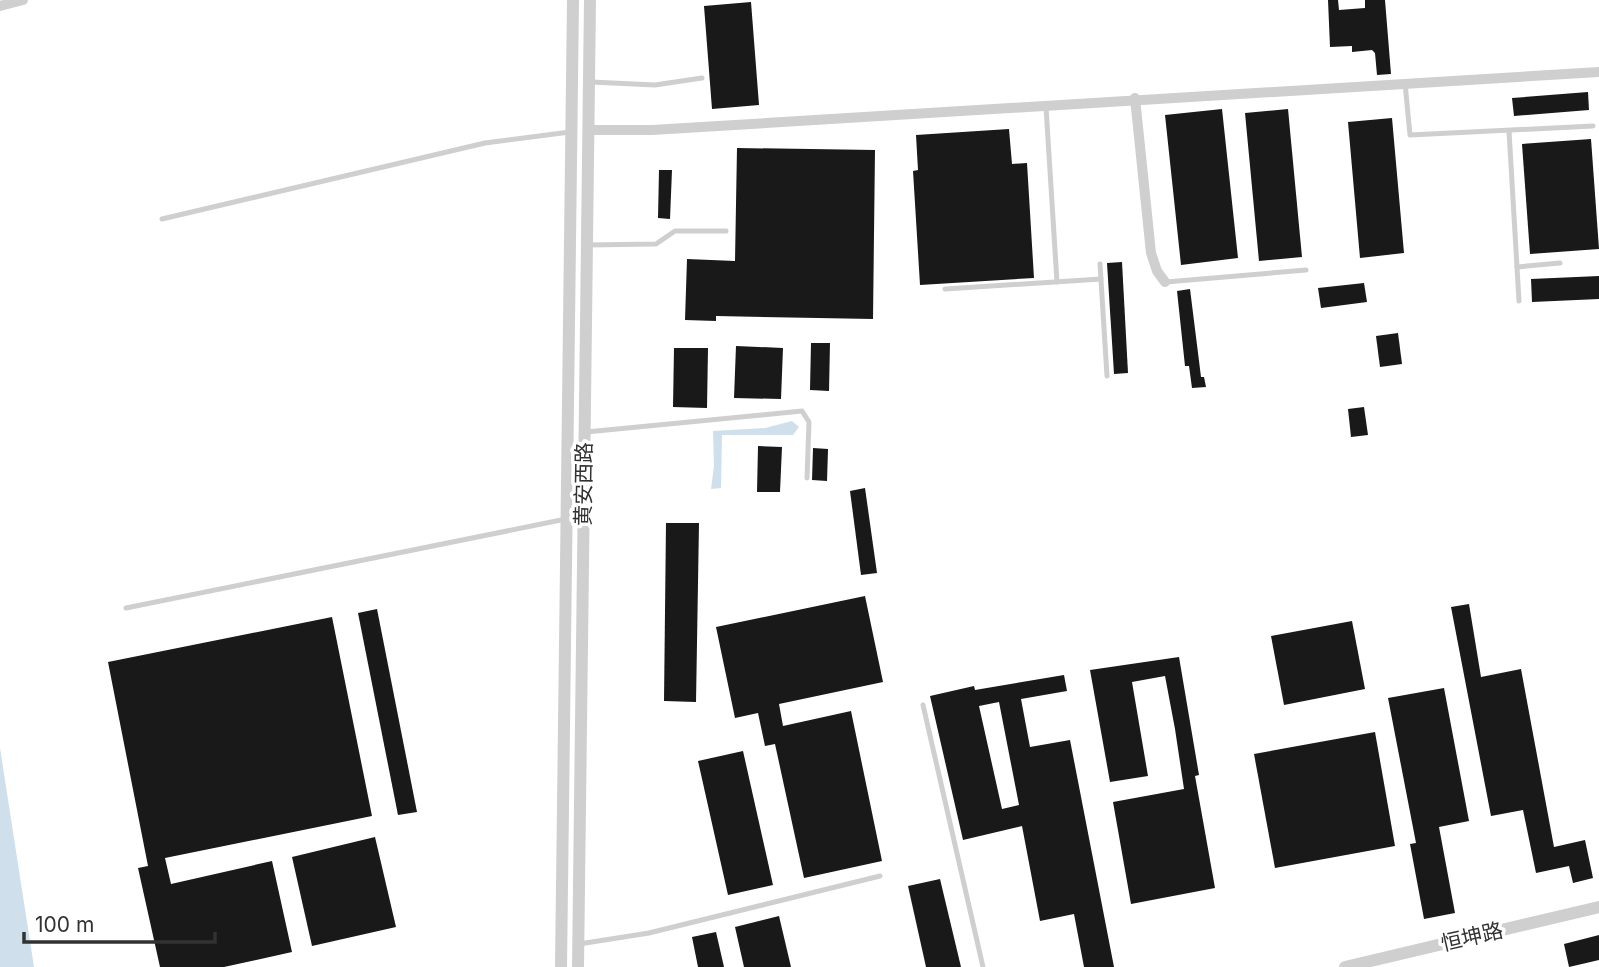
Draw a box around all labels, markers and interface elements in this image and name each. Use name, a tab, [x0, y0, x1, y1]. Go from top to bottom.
street label: 黄安西路	[570, 442, 597, 526]
scale bar	[24, 900, 215, 944]
text: 100 m	[35, 912, 94, 937]
street label: 恒坤路	[1438, 917, 1505, 956]

